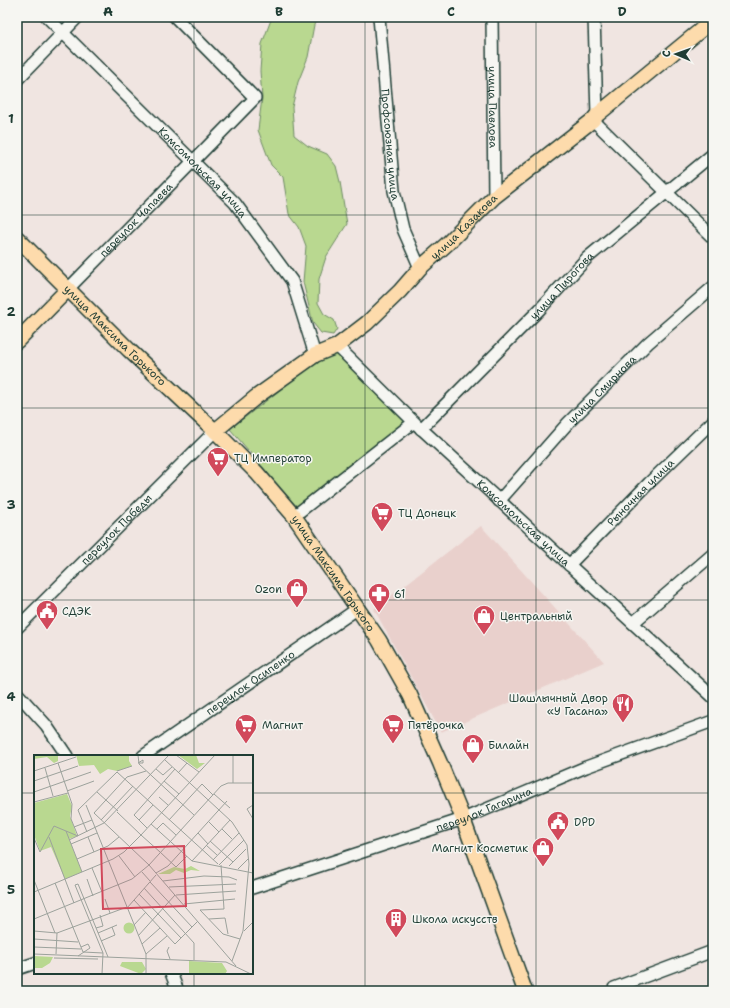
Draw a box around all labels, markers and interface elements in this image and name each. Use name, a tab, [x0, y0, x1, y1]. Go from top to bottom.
text: A	[103, 3, 113, 20]
text: B	[275, 3, 283, 20]
text: C	[447, 3, 455, 20]
text: D	[617, 3, 627, 20]
north arrow	[656, 34, 696, 74]
text: С	[659, 50, 674, 57]
street label: улица Павлова	[485, 66, 501, 148]
street label: Профсоюзная улица	[378, 88, 403, 202]
text: 1	[8, 110, 14, 127]
street label: Комсомольская улица	[155, 124, 251, 221]
street label: переулок Чапаева	[96, 179, 176, 260]
street label: улица Казакова	[427, 190, 501, 263]
street label: улица Пирогова	[526, 248, 597, 323]
street label: улица Максима Горького	[60, 281, 170, 389]
text: 2	[6, 303, 16, 320]
street label: улица Смирнова	[564, 351, 640, 427]
supermarket icon: ТЦ Император	[205, 445, 231, 478]
place label: ТЦ Император	[234, 451, 312, 466]
street label: Рыночная улица	[604, 455, 677, 529]
street label: Комсомольская улица	[474, 476, 573, 569]
street label: переулок Победы	[77, 491, 155, 568]
text: 3	[6, 496, 16, 513]
supermarket icon: ТЦ Донецк	[369, 500, 395, 533]
place label: ТЦ Донецк	[398, 506, 456, 521]
street label: улица Максима Горького	[288, 512, 379, 635]
shop icon: Ozon	[284, 576, 310, 609]
pharmacy icon: 61	[366, 581, 392, 614]
place label: Ozon	[255, 582, 282, 597]
place label: 61	[394, 587, 405, 602]
public building icon: СДЭК	[34, 598, 60, 631]
shop icon: Центральный	[471, 603, 497, 636]
place label: СДЭК	[62, 604, 91, 619]
place label: Центральный	[500, 609, 572, 624]
street label: переулок Осипенко	[203, 646, 298, 718]
text: 4	[6, 688, 16, 705]
place label: Шашлычный Двор «У Гасана»	[509, 691, 608, 719]
restaurant icon: Шашлычный Двор «У Гасана»	[610, 691, 636, 724]
supermarket icon: Магнит	[233, 712, 259, 745]
supermarket icon: Пятёрочка	[380, 712, 406, 745]
place label: Магнит	[262, 718, 303, 733]
place label: Пятёрочка	[408, 718, 464, 733]
shop icon: Билайн	[460, 732, 486, 765]
place label: Билайн	[488, 738, 529, 753]
inset map	[34, 755, 253, 974]
street label: переулок Гагарина	[434, 783, 534, 835]
public building icon: DPD	[545, 809, 571, 842]
place label: DPD	[574, 815, 595, 830]
shop icon: Магнит Косметик	[530, 835, 556, 868]
place label: Магнит Косметик	[432, 841, 528, 856]
text: 5	[7, 881, 15, 898]
building icon: Школа искусств	[383, 906, 409, 939]
place label: Школа искусств	[412, 912, 498, 927]

